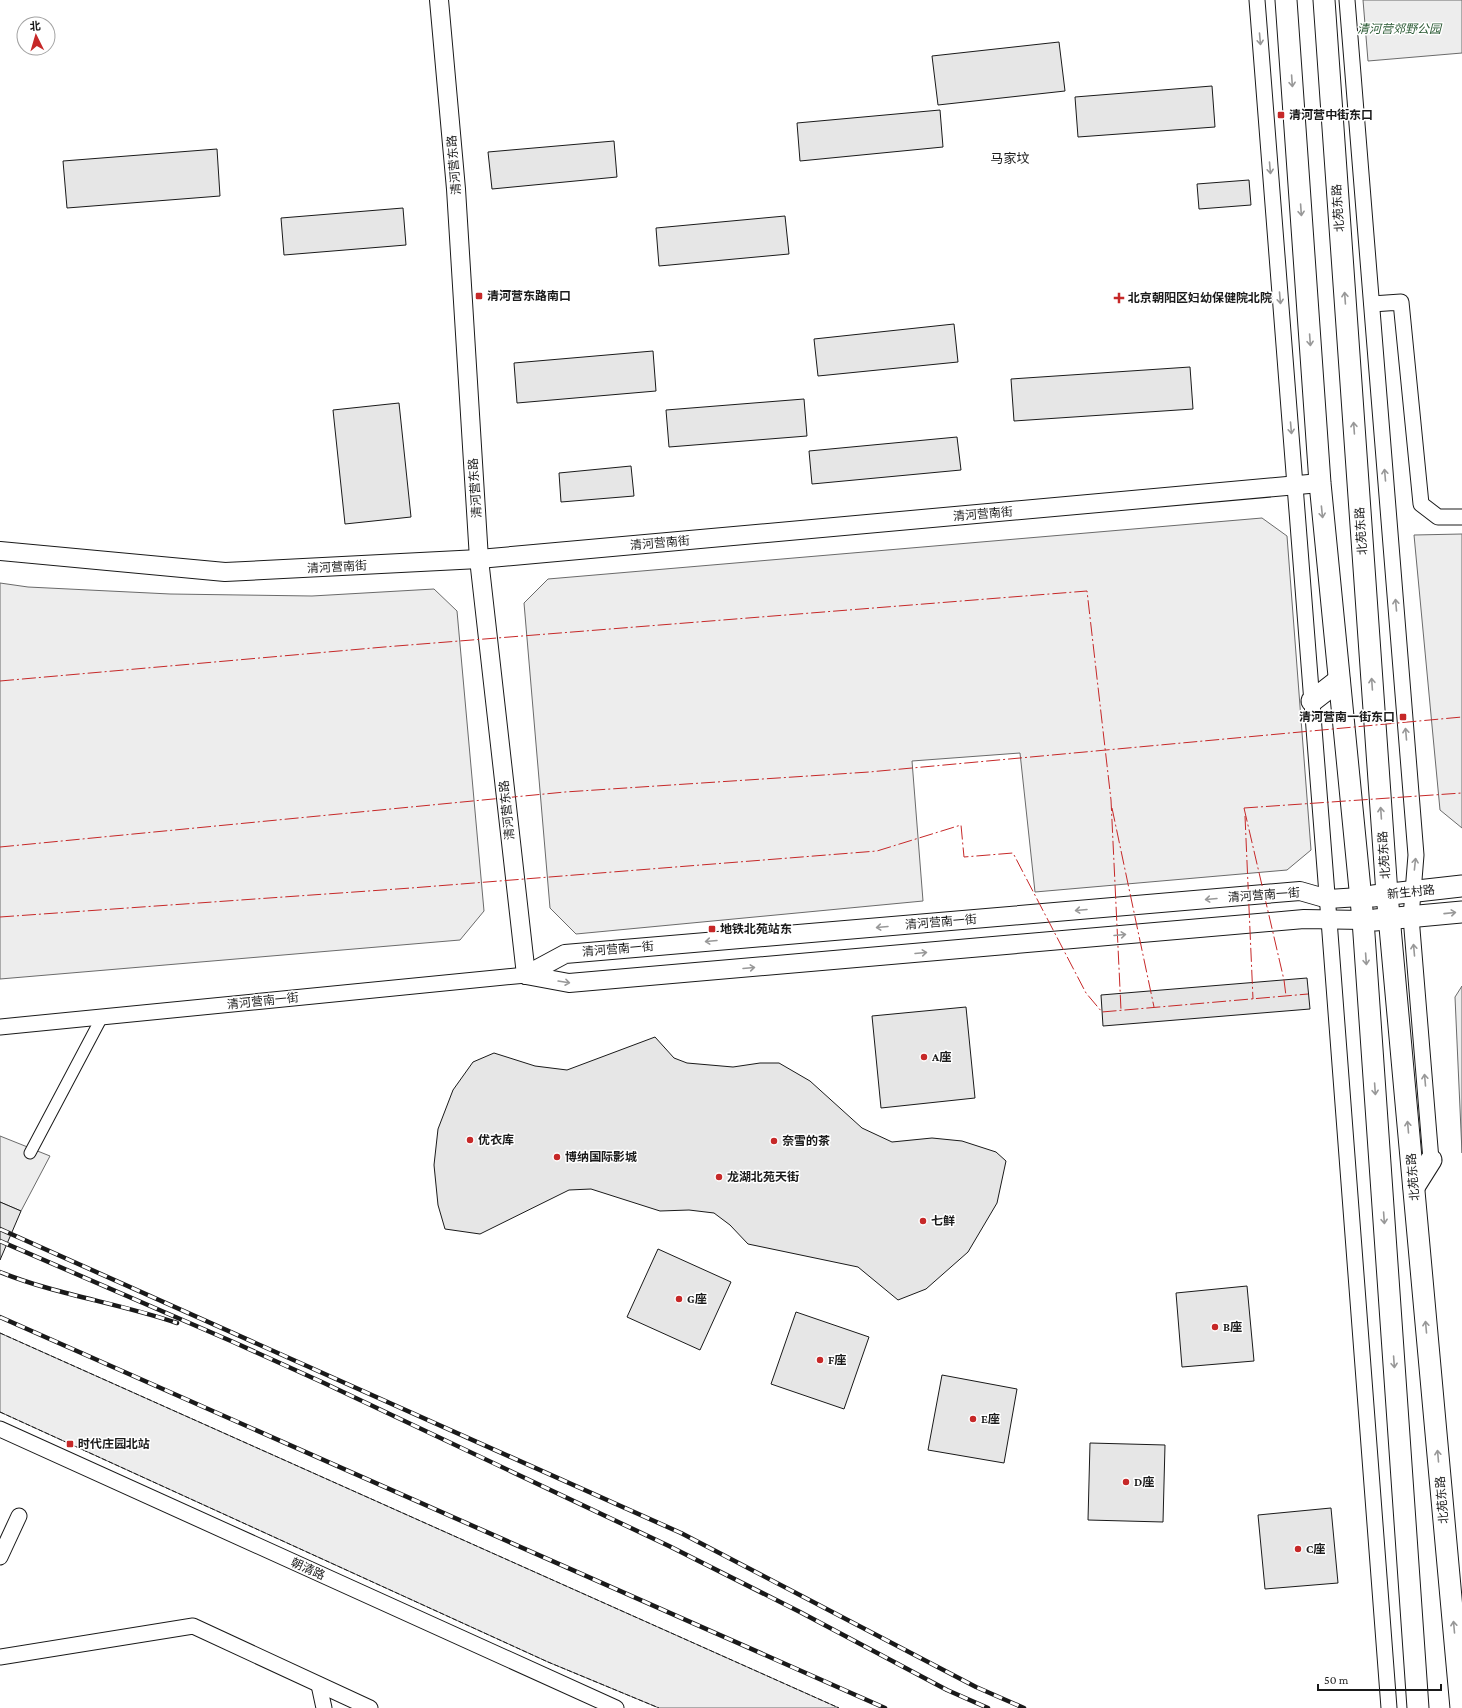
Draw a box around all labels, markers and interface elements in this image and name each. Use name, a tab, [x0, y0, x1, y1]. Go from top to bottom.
north arrow	[16, 16, 56, 56]
text: 北	[29, 20, 41, 32]
park label: 清河营郊野公园	[1357, 22, 1443, 36]
one-way arrow	[1256, 32, 1263, 45]
one-way arrow	[1288, 74, 1295, 87]
place label: 清河营中街东口	[1289, 108, 1373, 122]
marker: 清河营中街东口	[1276, 110, 1286, 120]
street label: 清河营东路	[444, 134, 464, 196]
district label: 马家坟	[990, 151, 1030, 166]
one-way arrow	[1266, 161, 1274, 174]
street label: 北苑东路	[1329, 184, 1347, 232]
one-way arrow	[1297, 204, 1304, 217]
place label: 清河营东路南口	[487, 289, 571, 303]
marker: 清河营东路南口	[474, 291, 484, 301]
place label: 北京朝阳区妇幼保健院北院	[1128, 291, 1272, 305]
one-way arrow	[1277, 291, 1284, 304]
marker: 北京朝阳区妇幼保健院北院	[1113, 292, 1125, 304]
one-way arrow	[1341, 292, 1348, 305]
one-way arrow	[1306, 333, 1313, 346]
one-way arrow	[1287, 421, 1294, 434]
one-way arrow	[1351, 422, 1358, 435]
street label: 清河营东路	[466, 458, 484, 518]
one-way arrow	[1382, 469, 1389, 482]
street label: 清河营南街	[952, 504, 1014, 524]
one-way arrow	[1319, 505, 1326, 518]
street label: 北苑东路	[1352, 507, 1370, 555]
street label: 清河营南街	[629, 533, 691, 553]
street label: 清河营南街	[307, 558, 367, 576]
one-way arrow	[1392, 599, 1399, 612]
one-way arrow	[1369, 678, 1376, 691]
place label: 清河营南一街东口	[1299, 710, 1395, 724]
marker: 清河营南一街东口	[1398, 712, 1408, 722]
one-way arrow	[1403, 728, 1410, 741]
street label: 清河营东路	[497, 779, 517, 841]
one-way arrow	[1378, 807, 1385, 820]
street label: 北苑东路	[1375, 831, 1393, 879]
one-way arrow	[1411, 858, 1419, 871]
street label: 新生村路	[1386, 883, 1436, 901]
street label: 清河营南一街	[1228, 886, 1300, 904]
one-way arrow	[1205, 895, 1218, 902]
one-way arrow	[1075, 906, 1088, 913]
one-way arrow	[1443, 909, 1456, 916]
street label: 清河营南一街	[905, 912, 977, 932]
place label: 地铁北苑站东	[720, 922, 792, 936]
one-way arrow	[876, 923, 889, 930]
marker: 地铁北苑站东	[707, 924, 717, 934]
one-way arrow	[1113, 931, 1126, 939]
one-way arrow	[705, 938, 718, 945]
street label: 清河营南一街	[582, 939, 654, 959]
one-way arrow	[1410, 944, 1418, 957]
one-way arrow	[914, 949, 927, 956]
one-way arrow	[1362, 952, 1369, 965]
one-way arrow	[742, 964, 755, 971]
one-way arrow	[557, 978, 570, 986]
street label: 清河营南一街	[226, 990, 300, 1012]
place label: A座	[931, 1050, 951, 1064]
marker: A座	[919, 1052, 929, 1062]
one-way arrow	[1421, 1074, 1428, 1087]
one-way arrow	[1371, 1082, 1378, 1095]
one-way arrow	[1405, 1121, 1412, 1134]
place label: 优衣库	[478, 1133, 514, 1147]
place label: 奈雪的茶	[782, 1134, 830, 1148]
marker: 优衣库	[465, 1135, 475, 1145]
marker: 奈雪的茶	[769, 1136, 779, 1146]
place label: 博纳国际影城	[565, 1150, 637, 1164]
marker: 博纳国际影城	[552, 1152, 562, 1162]
street label: 北苑东路	[1404, 1152, 1422, 1202]
place label: 龙湖北苑天街	[727, 1170, 799, 1184]
marker: 龙湖北苑天街	[714, 1172, 724, 1182]
one-way arrow	[1380, 1211, 1387, 1224]
place label: 七鲜	[931, 1214, 955, 1228]
marker: 七鲜	[918, 1216, 928, 1226]
place label: G座	[687, 1292, 707, 1306]
marker: G座	[674, 1294, 684, 1304]
place label: B座	[1223, 1320, 1242, 1334]
one-way arrow	[1423, 1321, 1430, 1334]
marker: B座	[1210, 1322, 1220, 1332]
place label: F座	[828, 1353, 846, 1367]
marker: F座	[815, 1355, 825, 1365]
one-way arrow	[1390, 1355, 1397, 1368]
place label: E座	[981, 1412, 1000, 1426]
marker: E座	[968, 1414, 978, 1424]
place label: 时代庄园北站	[78, 1437, 150, 1451]
marker: 时代庄园北站	[65, 1439, 75, 1449]
one-way arrow	[1435, 1450, 1442, 1463]
place label: D座	[1134, 1475, 1154, 1489]
street label: 北苑东路	[1433, 1475, 1451, 1525]
marker: D座	[1121, 1477, 1131, 1487]
place label: C座	[1306, 1542, 1325, 1556]
marker: C座	[1293, 1544, 1303, 1554]
street label: 朝清路	[289, 1555, 327, 1583]
one-way arrow	[1450, 1621, 1458, 1634]
scale bar	[1318, 1666, 1441, 1692]
text: 50 m	[1324, 1673, 1349, 1687]

